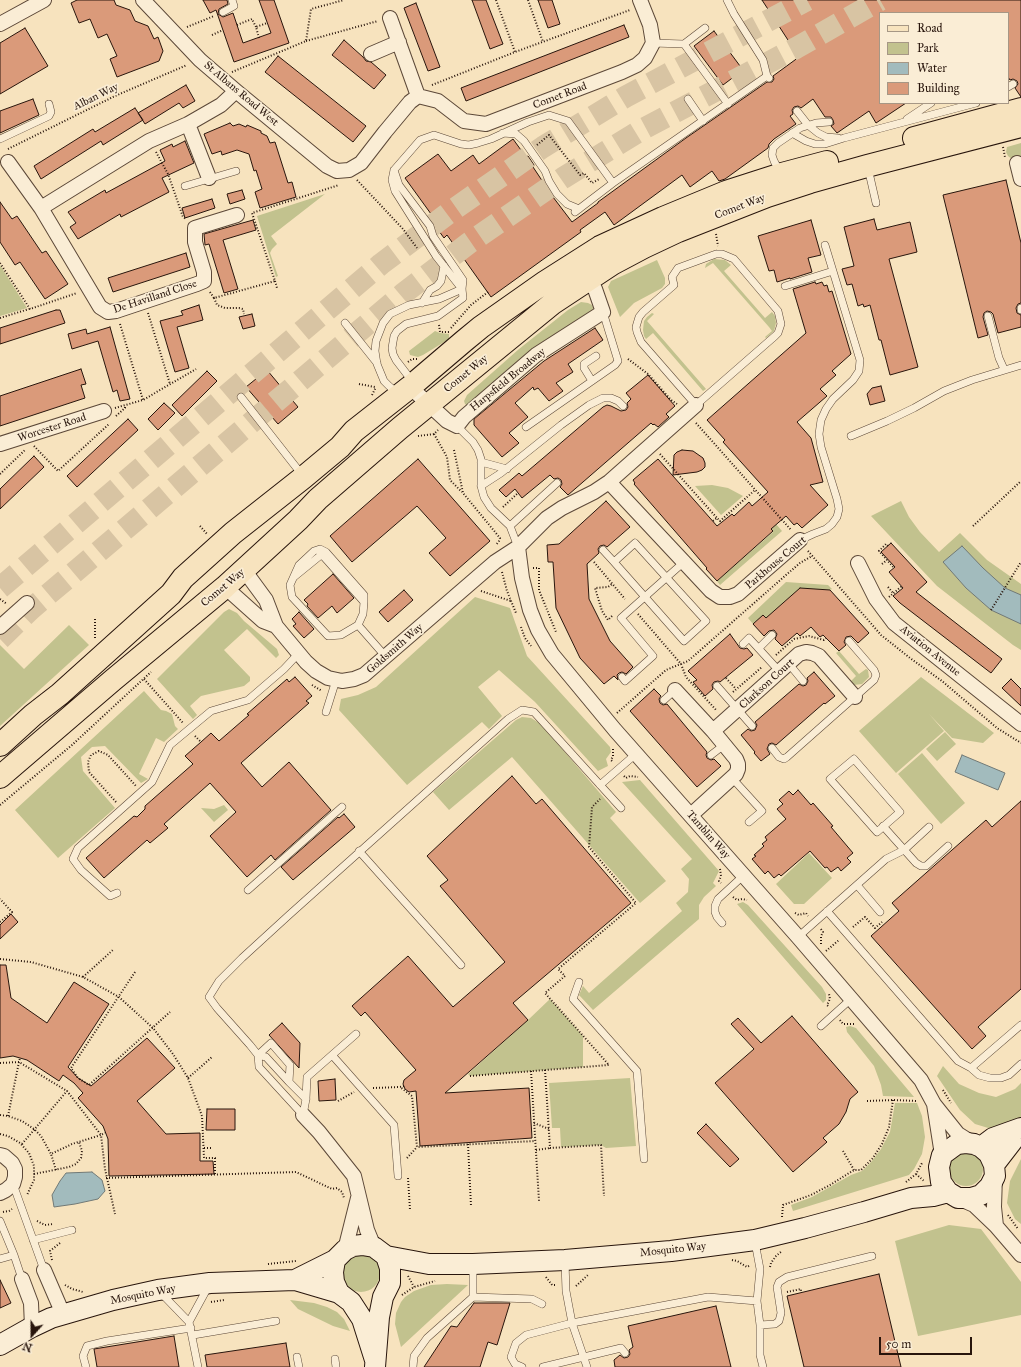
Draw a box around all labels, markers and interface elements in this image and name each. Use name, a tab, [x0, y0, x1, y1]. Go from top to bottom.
legend	[879, 12, 1009, 104]
text: Road	[917, 21, 943, 35]
text: Park	[917, 41, 939, 55]
street label: St Albans Road West	[201, 59, 281, 129]
text: Water	[917, 61, 947, 75]
street label: Alban Way	[71, 80, 121, 114]
street label: Comet Road	[531, 80, 589, 112]
text: Building	[917, 81, 959, 95]
street label: Comet Way	[713, 191, 767, 223]
street label: De Havilland Close	[112, 277, 198, 317]
street label: Harpsfield Broadway	[468, 345, 548, 415]
street label: Comet Way	[441, 352, 491, 396]
street label: Worcester Road	[16, 411, 88, 445]
street label: Parkhouse Court	[743, 534, 809, 592]
street label: Comet Way	[199, 566, 247, 610]
street label: Goldsmith Way	[364, 621, 426, 677]
street label: Aviation Avenue	[897, 623, 963, 679]
street label: Clarkson Court	[737, 656, 797, 712]
street label: Tamblin Way	[683, 808, 733, 862]
street label: Mosquito Way	[639, 1240, 707, 1260]
street label: Mosquito Way	[109, 1282, 177, 1308]
north arrow	[12, 1315, 52, 1355]
scale bar	[881, 1329, 974, 1355]
text: 50 m	[886, 1337, 911, 1351]
text: N	[21, 1339, 34, 1354]

